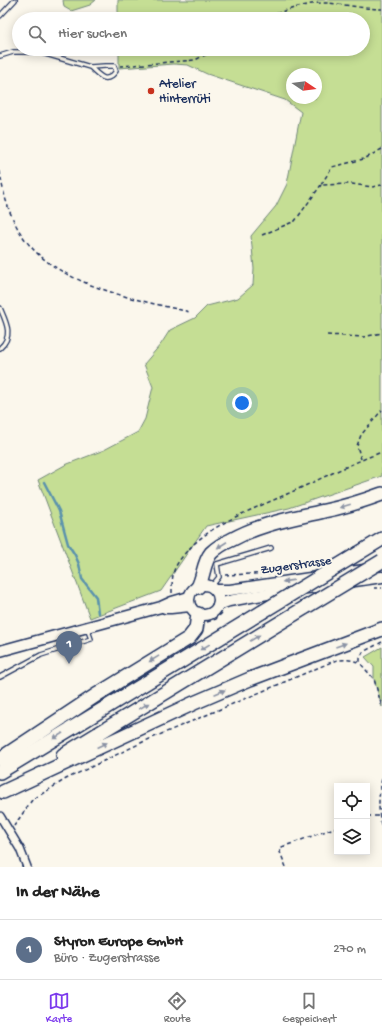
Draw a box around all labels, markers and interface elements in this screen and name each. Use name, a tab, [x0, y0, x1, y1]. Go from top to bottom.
search box	[12, 12, 370, 56]
icon: search	[26, 23, 48, 45]
text: Hier suchen	[58, 25, 127, 43]
north arrow	[286, 68, 322, 104]
place label: Atelier Hinterrüti	[159, 77, 211, 107]
marker: Atelier Hinterrüti	[146, 86, 156, 96]
your location	[232, 393, 252, 413]
one-way arrow	[339, 503, 351, 509]
one-way arrow	[217, 541, 227, 549]
street label: Zugerstrasse	[260, 554, 333, 578]
one-way arrow	[282, 578, 294, 584]
pin: 1	[56, 631, 82, 664]
one-way arrow	[249, 635, 261, 642]
one-way arrow	[336, 642, 348, 648]
one-way arrow	[200, 643, 210, 651]
one-way arrow	[149, 655, 159, 663]
one-way arrow	[215, 688, 227, 694]
one-way arrow	[139, 702, 149, 710]
one-way arrow	[52, 733, 64, 740]
one-way arrow	[96, 742, 107, 748]
map controls	[334, 783, 370, 855]
button: locate	[334, 783, 370, 819]
button: layers	[334, 819, 370, 855]
text: In der Nähe	[16, 883, 99, 903]
text: Styron Europe GmbH	[54, 933, 183, 951]
text: 1	[26, 942, 32, 957]
text: 270 m	[333, 942, 366, 957]
text: Büro · Zugerstrasse	[54, 951, 160, 966]
tab: Karte	[46, 990, 72, 1026]
tab: Route	[164, 990, 191, 1026]
tab: Gespeichert	[282, 990, 336, 1026]

